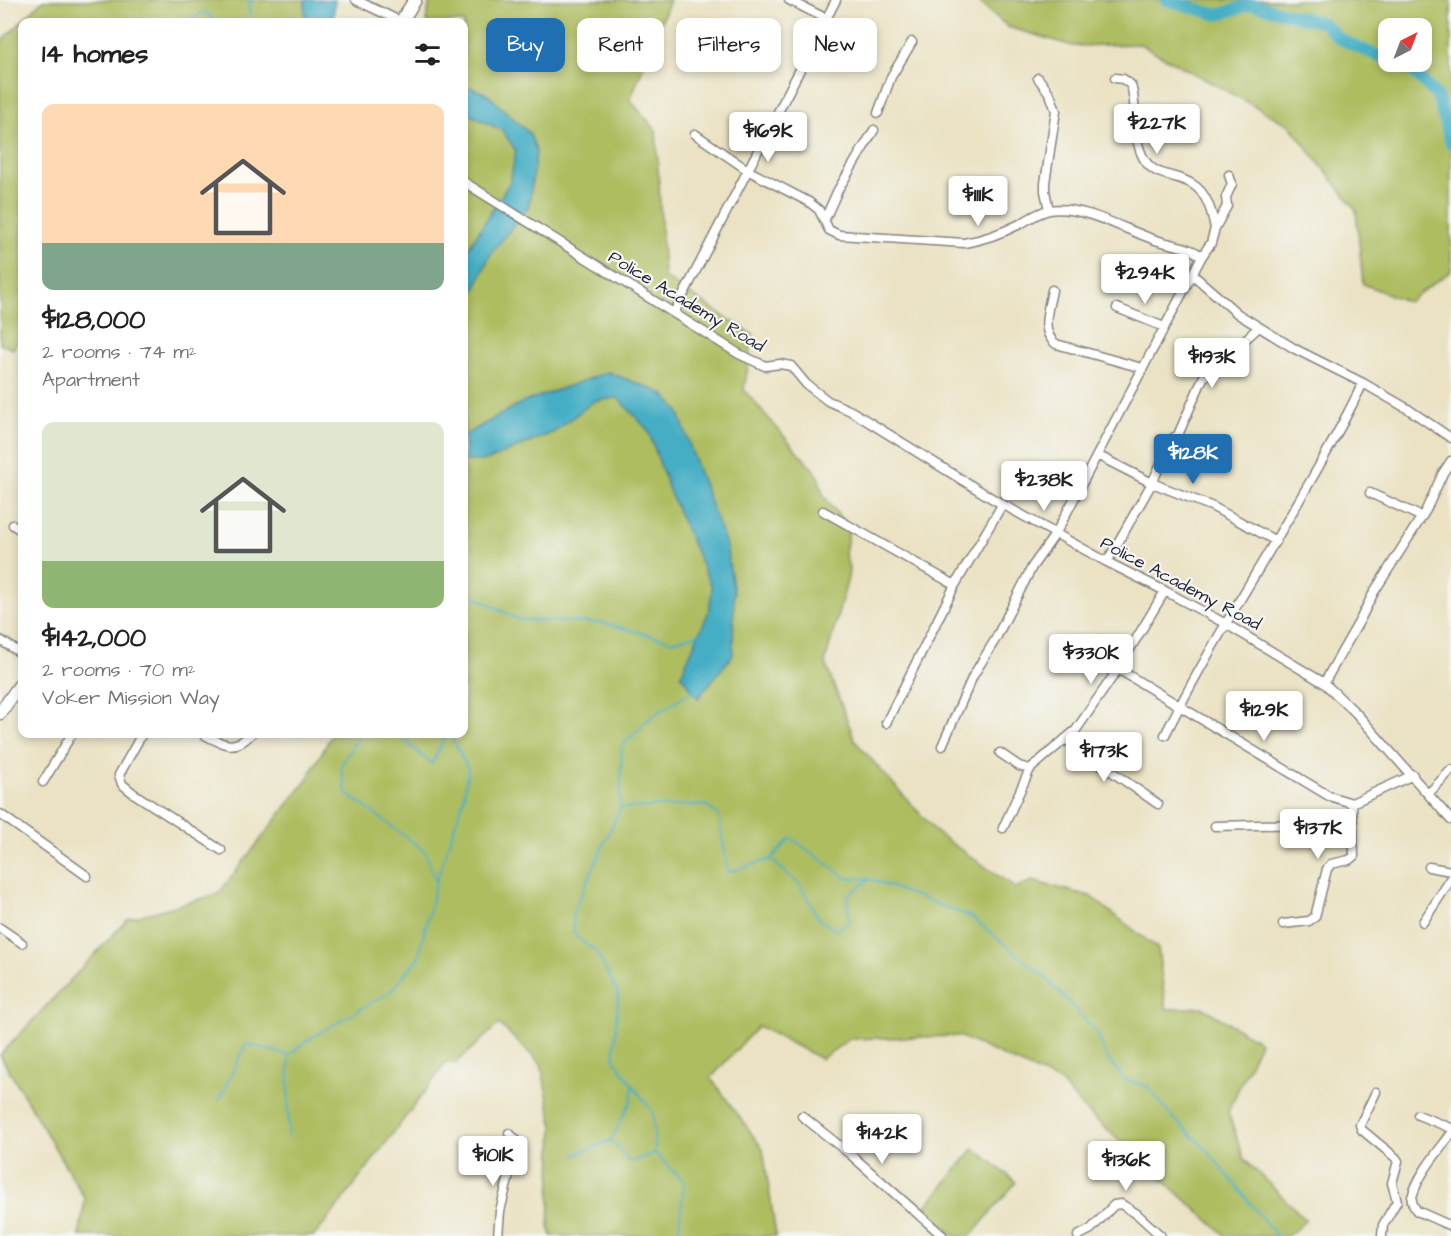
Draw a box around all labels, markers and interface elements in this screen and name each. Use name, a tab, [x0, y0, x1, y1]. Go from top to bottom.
chip: Buy	[486, 18, 565, 72]
chip: Rent	[577, 18, 664, 72]
chip: Filters	[676, 18, 781, 72]
chip: New	[793, 18, 877, 72]
north arrow	[1378, 18, 1432, 72]
map controls	[1378, 18, 1432, 72]
text: 14 homes	[42, 36, 148, 72]
icon: filters	[411, 38, 444, 71]
pin: $227K	[1115, 104, 1199, 155]
text: $227K	[1128, 109, 1186, 137]
pin: $169K	[726, 112, 810, 163]
text: $169K	[743, 117, 793, 145]
icon: home	[189, 143, 297, 251]
pin: $111K	[936, 176, 1020, 227]
text: $111K	[963, 181, 993, 209]
street label: Police Academy Road	[603, 245, 770, 359]
pin: $294K	[1103, 254, 1187, 305]
text: $294K	[1115, 259, 1175, 287]
text: $128,000	[42, 302, 145, 338]
text: 2 rooms · 74 m²	[42, 338, 196, 366]
pin: $193K	[1170, 338, 1254, 389]
text: $193K	[1188, 343, 1236, 371]
text: Apartment	[42, 366, 140, 394]
pin: $128K	[1151, 434, 1235, 485]
text: $128K	[1168, 439, 1218, 467]
icon: home	[189, 461, 297, 569]
pin: $238K	[1002, 461, 1086, 512]
text: $238K	[1015, 466, 1073, 494]
street label: Police Academy Road	[1095, 530, 1266, 637]
text: $142,000	[42, 620, 146, 656]
pin: $330K	[1049, 634, 1133, 685]
text: $330K	[1063, 639, 1119, 667]
text: 2 rooms · 70 m²	[42, 656, 195, 684]
text: Voker Mission Way	[42, 684, 220, 712]
pin: $129K	[1222, 691, 1306, 742]
text: $129K	[1240, 696, 1288, 724]
pin: $173K	[1062, 732, 1146, 783]
text: $173K	[1080, 737, 1128, 765]
pin: $137K	[1276, 809, 1360, 860]
text: $137K	[1294, 814, 1342, 842]
pin: $142K	[840, 1114, 924, 1165]
text: $142K	[857, 1119, 907, 1147]
pin: $101K	[451, 1136, 535, 1187]
text: $101K	[473, 1141, 513, 1169]
pin: $136K	[1084, 1141, 1168, 1192]
text: $136K	[1102, 1146, 1150, 1174]

